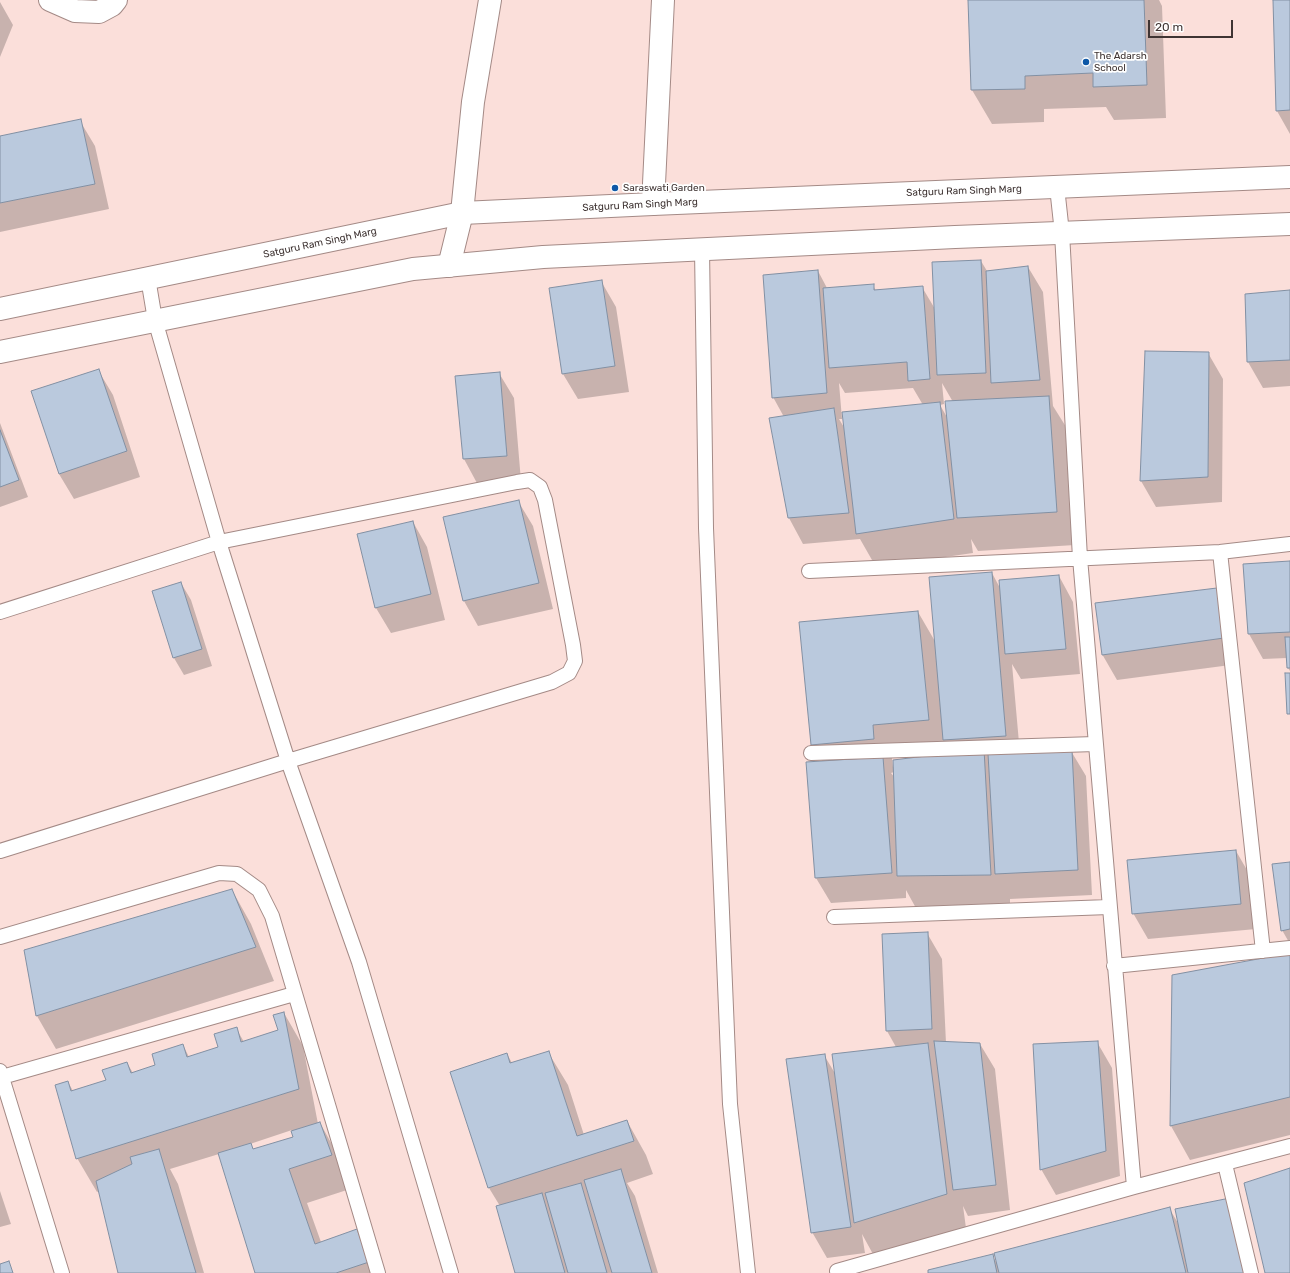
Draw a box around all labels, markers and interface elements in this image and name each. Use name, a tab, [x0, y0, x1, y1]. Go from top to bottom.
scale bar	[1150, 12, 1235, 38]
text: 20 m	[1155, 20, 1183, 34]
place label: The Adarsh School	[1094, 50, 1147, 74]
marker: The Adarsh School	[1081, 57, 1091, 67]
place label: Saraswati Garden	[623, 182, 705, 194]
marker: Saraswati Garden	[610, 183, 620, 193]
street label: Satguru Ram Singh Marg	[906, 183, 1022, 199]
street label: Satguru Ram Singh Marg	[582, 196, 698, 214]
street label: Satguru Ram Singh Marg	[262, 225, 378, 261]

